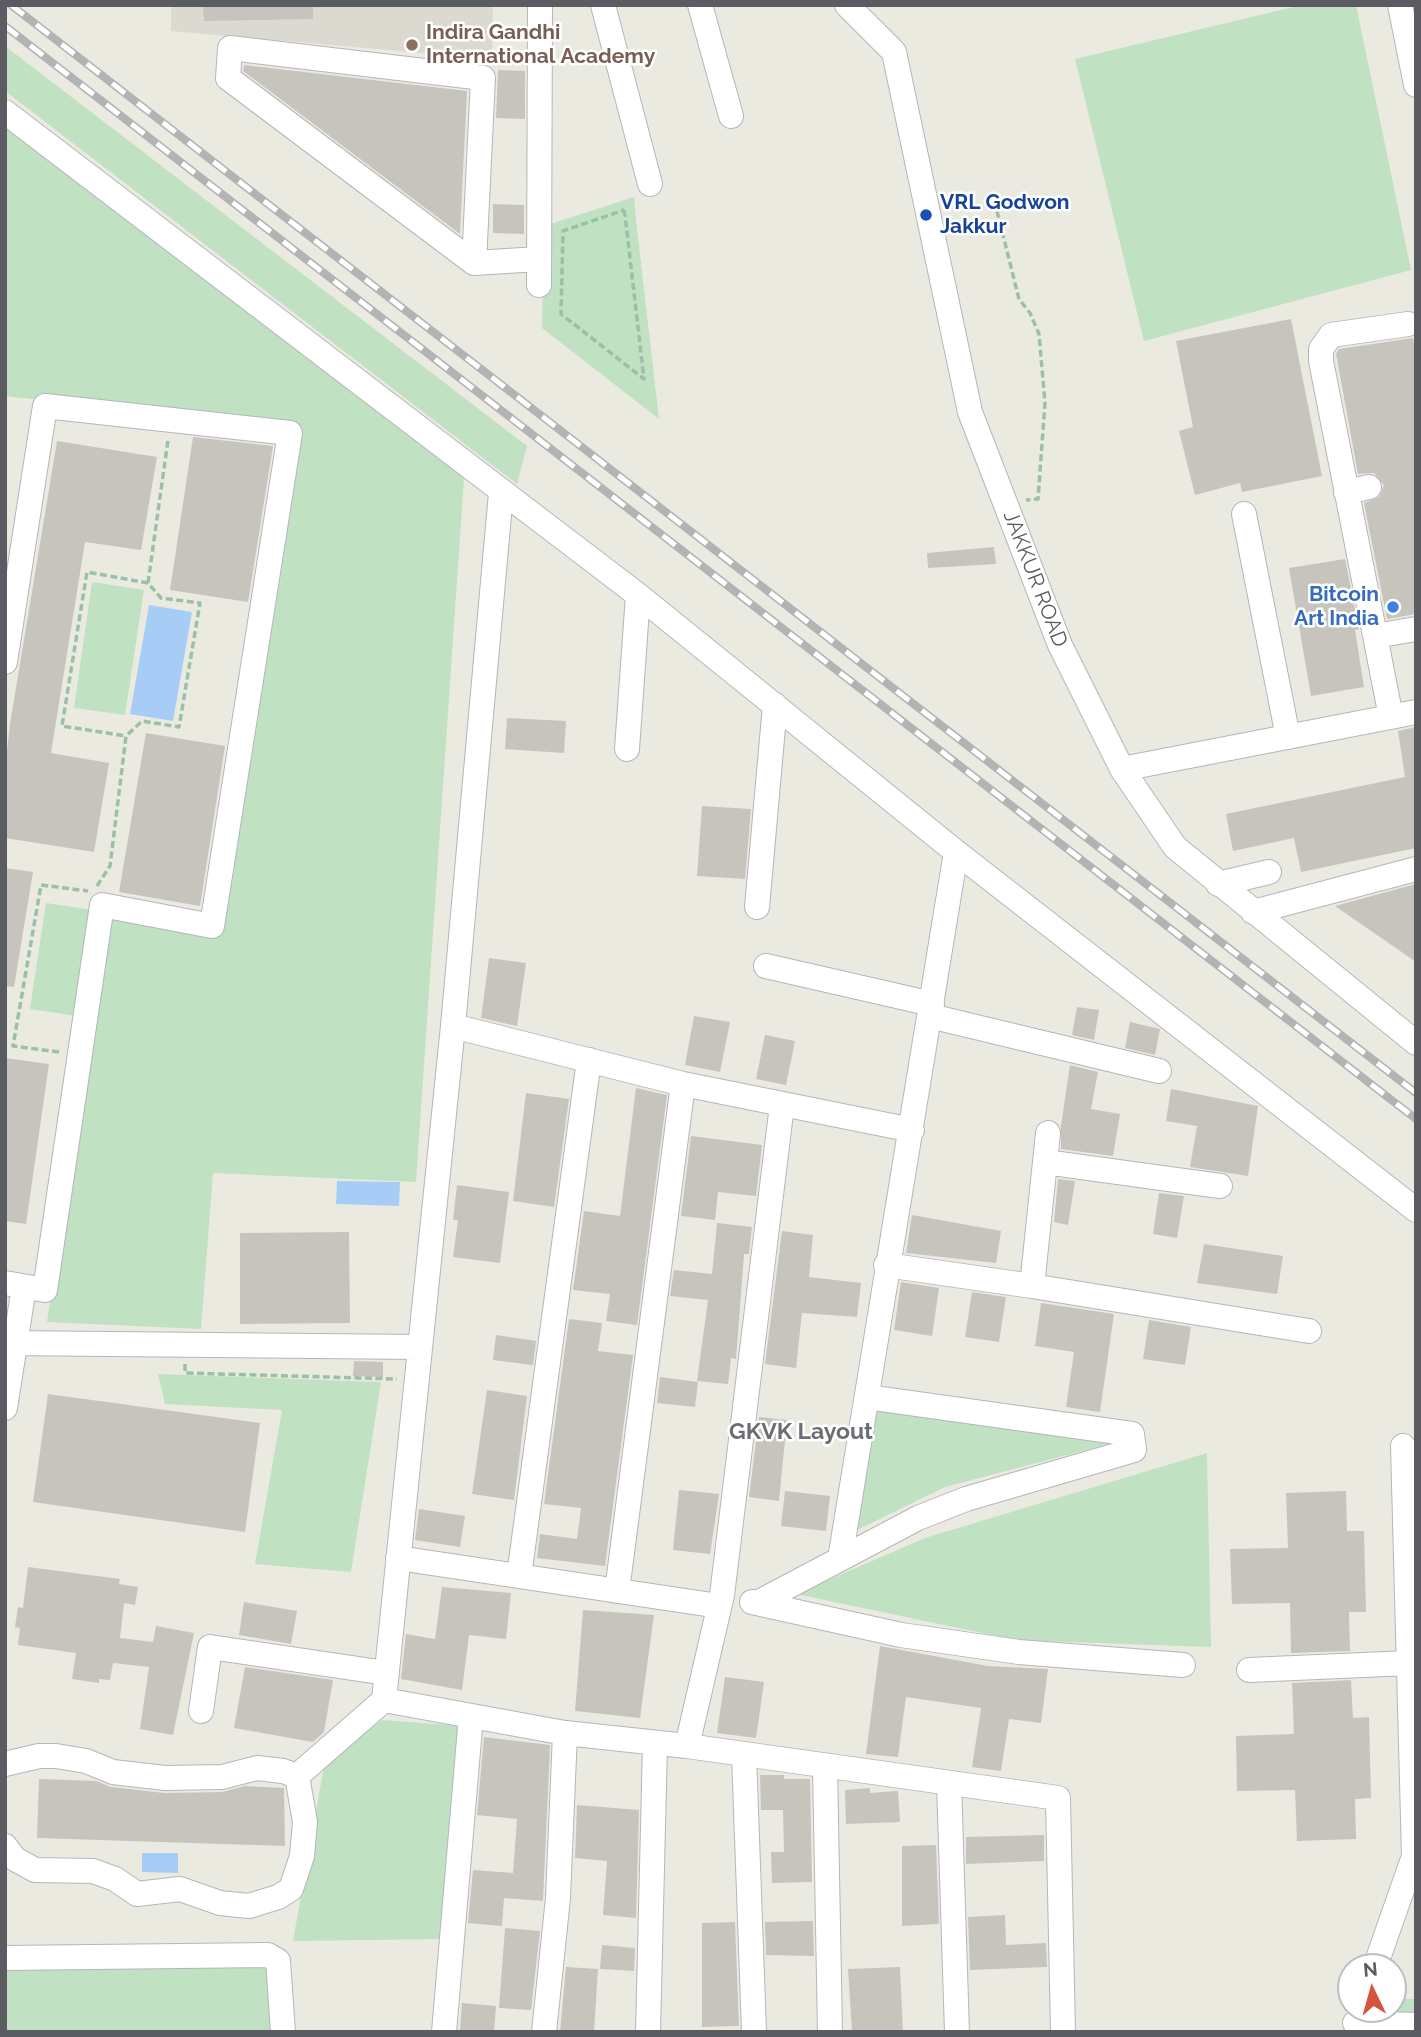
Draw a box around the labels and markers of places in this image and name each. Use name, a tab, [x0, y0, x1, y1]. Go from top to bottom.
place label: Indira Gandhi International Academy	[426, 20, 655, 70]
marker: Indira Gandhi International Academy	[404, 37, 420, 53]
place label: VRL Godwon Jakkur	[940, 190, 1070, 240]
marker: VRL Godwon Jakkur	[918, 207, 934, 223]
place label: Bitcoin Art India	[1294, 582, 1379, 632]
marker: Bitcoin Art India	[1385, 599, 1401, 615]

